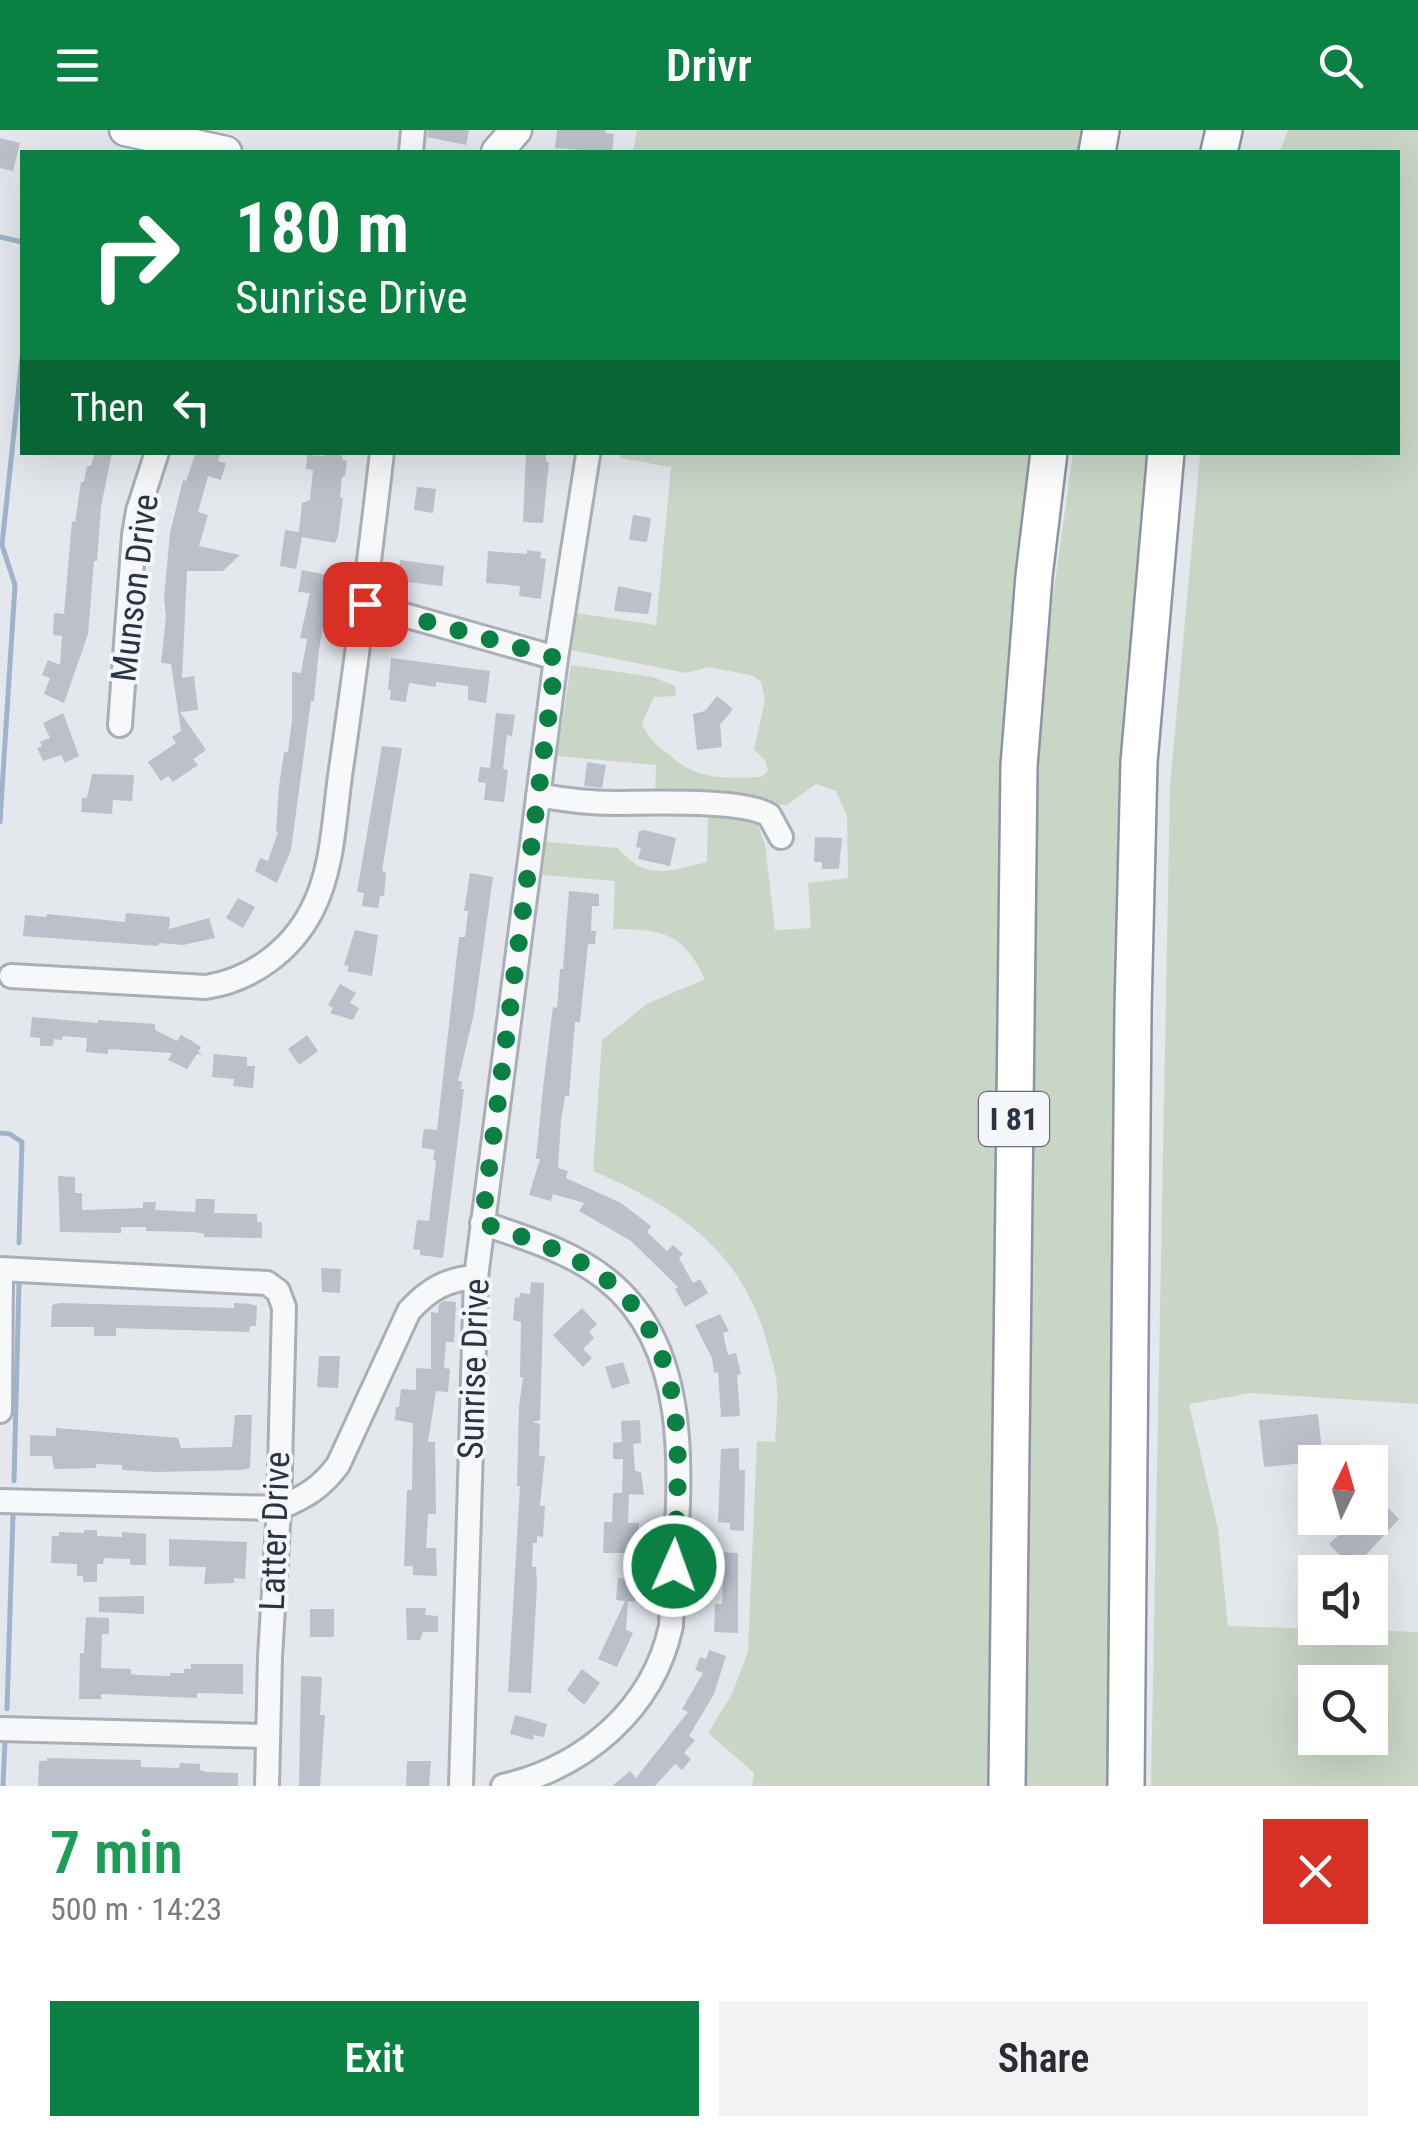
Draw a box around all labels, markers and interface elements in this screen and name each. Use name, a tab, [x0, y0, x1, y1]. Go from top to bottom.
icon: menu	[50, 38, 105, 93]
icon: search	[1313, 38, 1368, 93]
text: Drivr	[666, 39, 752, 92]
text: 180 m	[235, 187, 409, 269]
icon: right	[70, 190, 200, 320]
text: Sunrise Drive	[235, 271, 468, 324]
icon: left	[164, 380, 219, 435]
text: Then	[70, 386, 144, 430]
street label: Munson Drive	[103, 492, 167, 684]
pin	[323, 562, 408, 647]
icon: arrive	[338, 577, 393, 632]
road number: I 81	[979, 1092, 1049, 1146]
street label: Sunrise Drive	[450, 1278, 498, 1460]
north arrow	[1298, 1445, 1388, 1535]
map controls	[1298, 1445, 1388, 1755]
street label: Latter Drive	[252, 1451, 298, 1611]
position arrow	[622, 1514, 726, 1618]
button: sound	[1298, 1555, 1388, 1645]
button: search	[1298, 1665, 1388, 1755]
text: 7 min	[50, 1817, 183, 1888]
button: close	[1263, 1819, 1368, 1924]
text: 500 m · 14:23	[50, 1890, 222, 1928]
button: Exit	[50, 2001, 699, 2116]
button: Share	[719, 2001, 1368, 2116]

